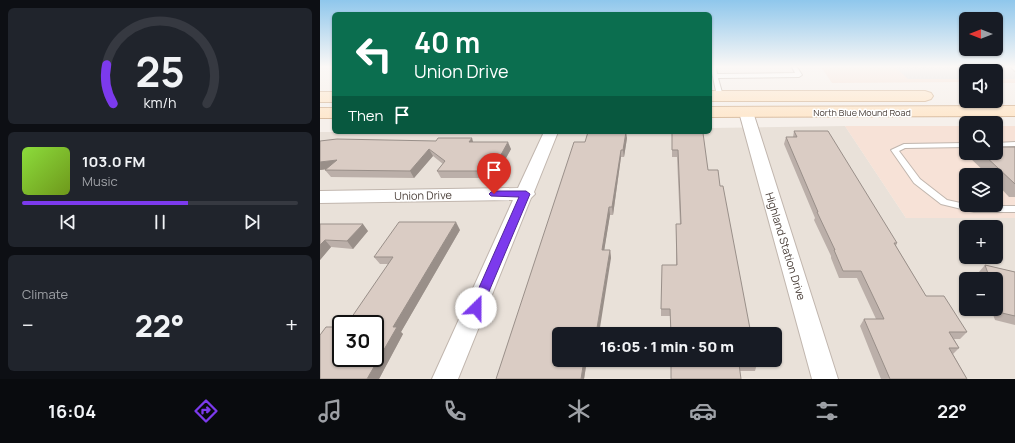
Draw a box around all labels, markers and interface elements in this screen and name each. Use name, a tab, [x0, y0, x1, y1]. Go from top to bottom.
north arrow	[959, 12, 1003, 56]
map controls	[959, 12, 1003, 316]
text: 40 m	[414, 23, 480, 61]
icon: left	[348, 28, 400, 80]
text: 25	[135, 43, 185, 99]
text: Union Drive	[414, 59, 509, 83]
button: sound	[959, 64, 1003, 108]
text: km/h	[143, 92, 177, 111]
icon: arrive	[391, 104, 413, 126]
text: Then	[348, 105, 383, 126]
street label: North Blue Mound Road	[813, 106, 911, 119]
button: search	[959, 116, 1003, 160]
text: 103.0 FM	[82, 151, 145, 172]
pin	[477, 153, 511, 194]
icon: arrive	[483, 159, 505, 181]
button: layers	[959, 168, 1003, 212]
text: Music	[82, 172, 118, 190]
street label: Union Drive	[394, 187, 453, 203]
street label: Highland Station Drive	[762, 190, 810, 302]
icon: previous	[57, 211, 79, 233]
icon: pause	[149, 211, 171, 233]
icon: next	[241, 211, 263, 233]
button: +	[959, 220, 1003, 264]
button: −	[959, 272, 1003, 316]
text: Climate	[22, 285, 68, 303]
position arrow	[455, 287, 497, 329]
text: 22°	[135, 305, 184, 346]
text: −	[22, 310, 34, 340]
text: +	[285, 310, 298, 340]
speed limit sign: 30	[332, 315, 384, 367]
text: 16:05 · 1 min · 50 m	[600, 336, 734, 357]
icon: directions	[192, 397, 220, 425]
icon: music	[316, 397, 344, 425]
icon: phone	[441, 397, 469, 425]
icon: climate	[565, 397, 593, 425]
icon: car	[689, 397, 717, 425]
icon: filters	[813, 397, 841, 425]
text: 16:04	[48, 399, 96, 423]
text: 22°	[937, 399, 967, 423]

